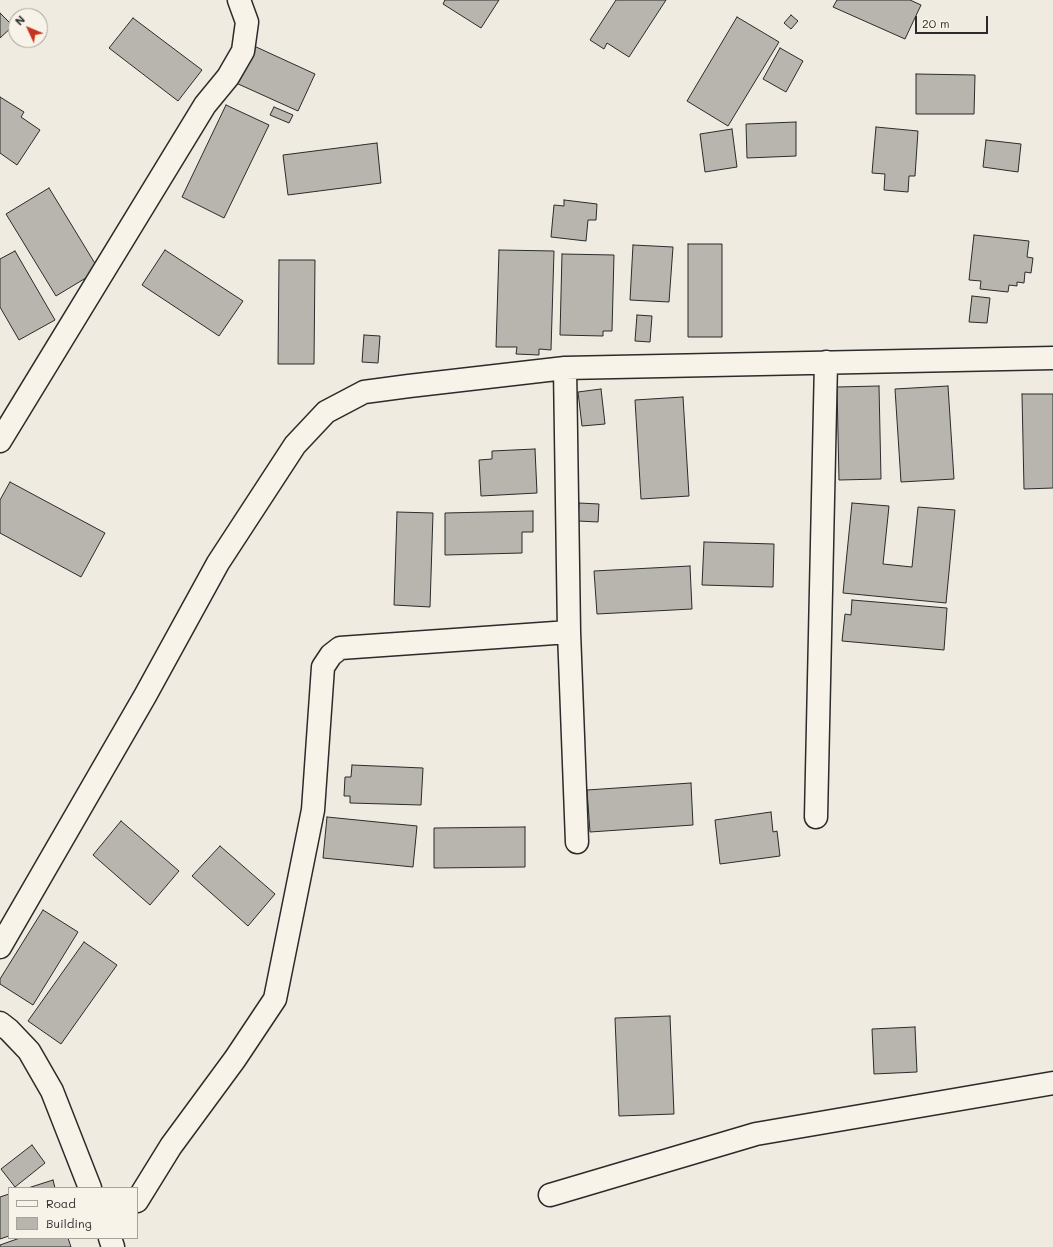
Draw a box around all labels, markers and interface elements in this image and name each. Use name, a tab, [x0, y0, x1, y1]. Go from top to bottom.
north arrow	[8, 8, 48, 48]
scale bar	[917, 8, 990, 34]
text: N	[11, 12, 28, 28]
text: 20 m	[922, 15, 950, 31]
legend	[8, 1187, 138, 1239]
text: Road	[46, 1195, 76, 1211]
text: Building	[46, 1215, 92, 1231]

